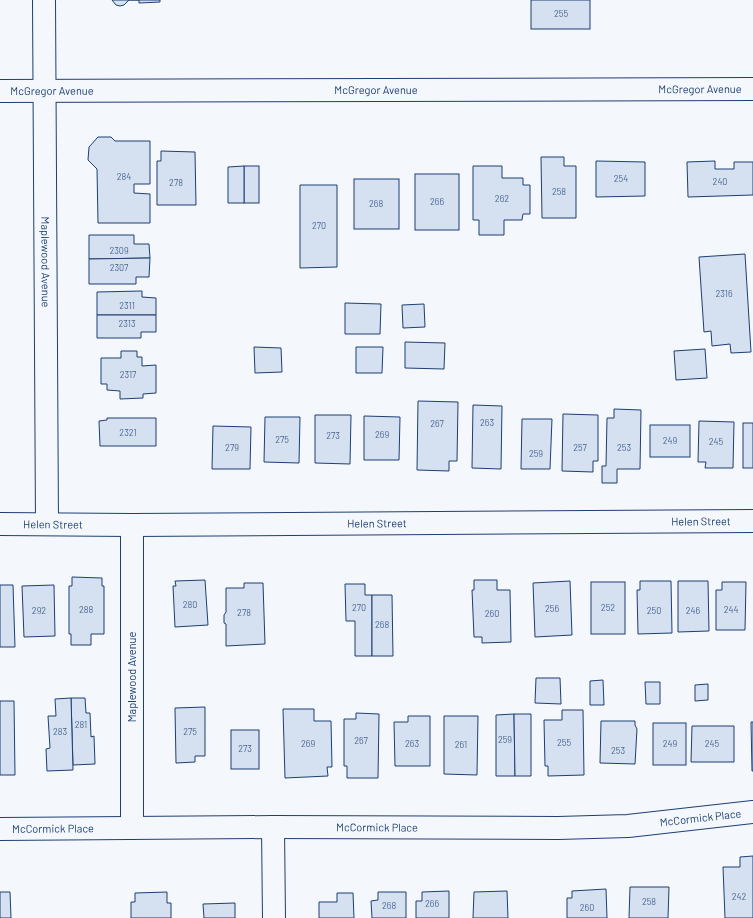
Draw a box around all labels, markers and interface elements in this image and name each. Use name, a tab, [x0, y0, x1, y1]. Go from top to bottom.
house number: 255	[554, 8, 568, 19]
street label: McGregor Avenue	[658, 82, 742, 95]
street label: McGregor Avenue	[334, 83, 418, 96]
street label: McGregor Avenue	[10, 84, 94, 97]
house number: 284	[117, 171, 131, 182]
house number: 254	[614, 173, 628, 184]
house number: 240	[713, 176, 727, 187]
house number: 278	[169, 177, 183, 188]
house number: 258	[552, 186, 566, 197]
house number: 262	[495, 193, 509, 204]
house number: 266	[430, 196, 444, 207]
house number: 268	[369, 198, 383, 209]
street label: Maplewood Avenue	[39, 217, 53, 308]
house number: 270	[312, 220, 326, 231]
house number: 2309	[109, 245, 129, 256]
house number: 2307	[110, 262, 129, 273]
house number: 2316	[715, 288, 733, 299]
house number: 2311	[119, 300, 135, 311]
house number: 2313	[118, 318, 136, 329]
house number: 2317	[120, 369, 137, 380]
house number: 263	[480, 417, 494, 428]
house number: 267	[430, 418, 445, 429]
house number: 2321	[119, 427, 137, 438]
house number: 269	[375, 429, 389, 440]
house number: 273	[326, 430, 340, 441]
house number: 275	[275, 434, 289, 445]
house number: 249	[663, 435, 678, 446]
house number: 245	[709, 436, 724, 447]
house number: 279	[225, 442, 239, 453]
house number: 257	[573, 442, 588, 453]
house number: 253	[617, 442, 631, 453]
house number: 259	[529, 448, 543, 459]
street label: Helen Street	[671, 514, 731, 528]
street label: Helen Street	[347, 516, 407, 530]
street label: Helen Street	[23, 517, 83, 531]
house number: 280	[183, 599, 197, 610]
house number: 270	[352, 602, 366, 613]
house number: 252	[601, 602, 615, 613]
house number: 256	[545, 603, 559, 614]
house number: 288	[79, 604, 93, 615]
house number: 244	[724, 604, 738, 615]
house number: 292	[32, 605, 46, 616]
house number: 250	[647, 605, 661, 616]
house number: 246	[686, 605, 701, 616]
house number: 278	[237, 607, 251, 618]
house number: 260	[485, 608, 499, 619]
house number: 268	[375, 619, 389, 630]
street label: Maplewood Avenue	[125, 632, 138, 722]
house number: 281	[75, 719, 87, 730]
house number: 283	[53, 726, 67, 737]
house number: 275	[183, 726, 197, 737]
house number: 259	[498, 734, 512, 745]
house number: 267	[354, 735, 369, 746]
house number: 255	[557, 737, 571, 748]
house number: 269	[301, 738, 315, 749]
house number: 263	[405, 738, 419, 749]
house number: 249	[663, 738, 678, 749]
house number: 245	[705, 738, 720, 749]
house number: 261	[455, 739, 467, 750]
house number: 273	[238, 743, 252, 754]
house number: 253	[611, 745, 625, 756]
street label: McCormick Place	[659, 806, 742, 828]
street label: McCormick Place	[336, 820, 418, 834]
street label: McCormick Place	[12, 821, 94, 835]
house number: 242	[732, 891, 746, 902]
house number: 258	[642, 896, 656, 907]
house number: 266	[425, 898, 439, 909]
house number: 268	[382, 900, 396, 911]
house number: 260	[580, 902, 594, 913]

